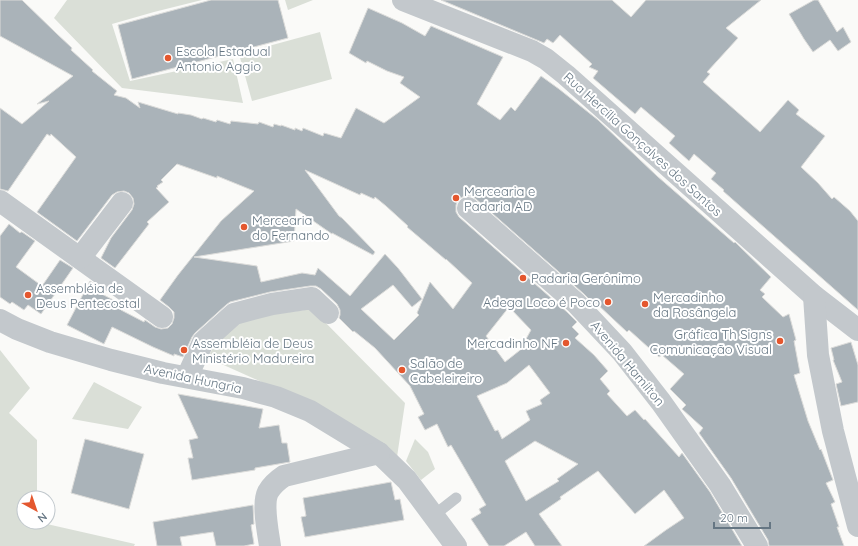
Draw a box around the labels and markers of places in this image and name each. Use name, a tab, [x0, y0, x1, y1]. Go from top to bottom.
place label: Escola Estadual Antonio Aggio	[176, 43, 271, 74]
marker: Escola Estadual Antonio Aggio	[163, 53, 173, 63]
place label: Mercearia e Padaria AD	[464, 183, 535, 214]
marker: Mercearia e Padaria AD	[451, 193, 461, 203]
place label: Mercearia do Fernando	[252, 212, 330, 243]
marker: Mercearia do Fernando	[239, 222, 249, 232]
place label: Padaria Gerônimo	[531, 270, 641, 286]
marker: Padaria Gerônimo	[518, 273, 528, 283]
place label: Assembléia de Deus Pentecostal	[36, 280, 140, 311]
place label: Mercadinho da Rosângela	[653, 289, 736, 320]
marker: Assembléia de Deus Pentecostal	[23, 290, 33, 300]
place label: Adega Loco é Poco	[483, 294, 600, 310]
marker: Adega Loco é Poco	[603, 297, 613, 307]
marker: Mercadinho da Rosângela	[640, 299, 650, 309]
place label: Gráfica Th Signs Comunicação Visual	[650, 326, 772, 357]
place label: Assembléia de Deus Ministério Madureira	[192, 335, 315, 366]
place label: Mercadinho NF	[467, 335, 558, 351]
marker: Gráfica Th Signs Comunicação Visual	[775, 336, 785, 346]
marker: Mercadinho NF	[561, 338, 571, 348]
marker: Assembléia de Deus Ministério Madureira	[179, 345, 189, 355]
place label: Salão de Cabeleireiro	[410, 355, 482, 386]
marker: Salão de Cabeleireiro	[397, 365, 407, 375]

